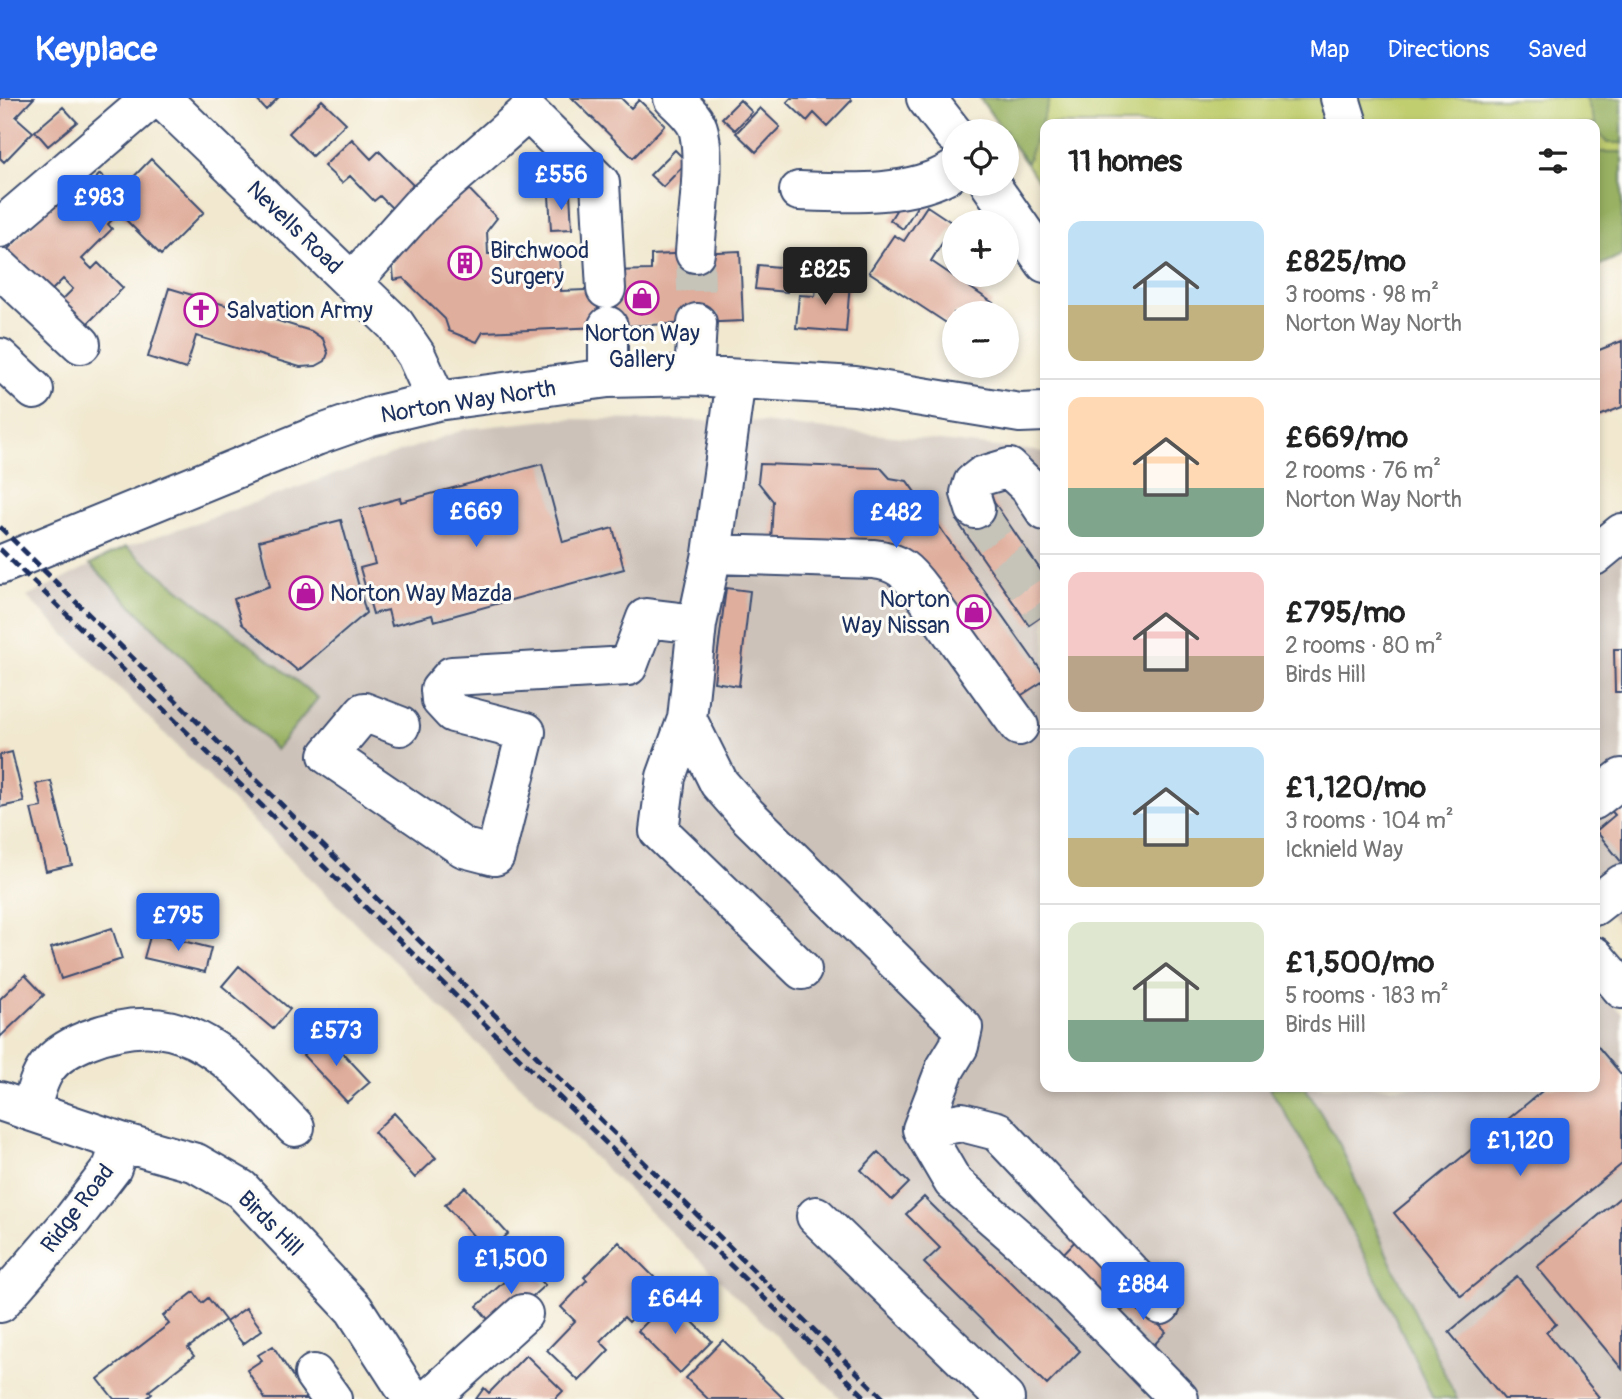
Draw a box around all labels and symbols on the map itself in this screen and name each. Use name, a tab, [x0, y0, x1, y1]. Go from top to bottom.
pin: £556	[520, 152, 602, 212]
street label: Nevells Road	[241, 174, 349, 280]
pin: £983	[58, 176, 140, 235]
place label: Birchwood Surgery	[490, 236, 589, 291]
building icon: Birchwood Surgery	[446, 244, 484, 282]
pin: £825	[784, 248, 866, 307]
shop icon: Norton Way Gallery	[623, 279, 661, 317]
church icon: Salvation Army	[182, 291, 220, 329]
place label: Salvation Army	[226, 296, 373, 325]
place label: Norton Way Gallery	[584, 319, 700, 374]
street label: Norton Way North	[378, 373, 558, 430]
pin: £669	[435, 490, 517, 549]
pin: £482	[855, 490, 937, 550]
shop icon: Norton Way Mazda	[287, 574, 325, 612]
place label: Norton Way Mazda	[330, 579, 512, 608]
place label: Norton Way Nissan	[842, 585, 950, 640]
shop icon: Norton Way Nissan	[955, 593, 993, 631]
pin: £795	[137, 894, 219, 953]
pin: £573	[295, 1009, 377, 1068]
pin: £1,120	[1463, 1118, 1577, 1178]
street label: Ridge Road	[35, 1158, 120, 1259]
street label: Birds Hill	[232, 1184, 310, 1262]
pin: £1,500	[454, 1236, 568, 1296]
pin: £884	[1102, 1262, 1184, 1322]
pin: £644	[634, 1276, 716, 1336]

